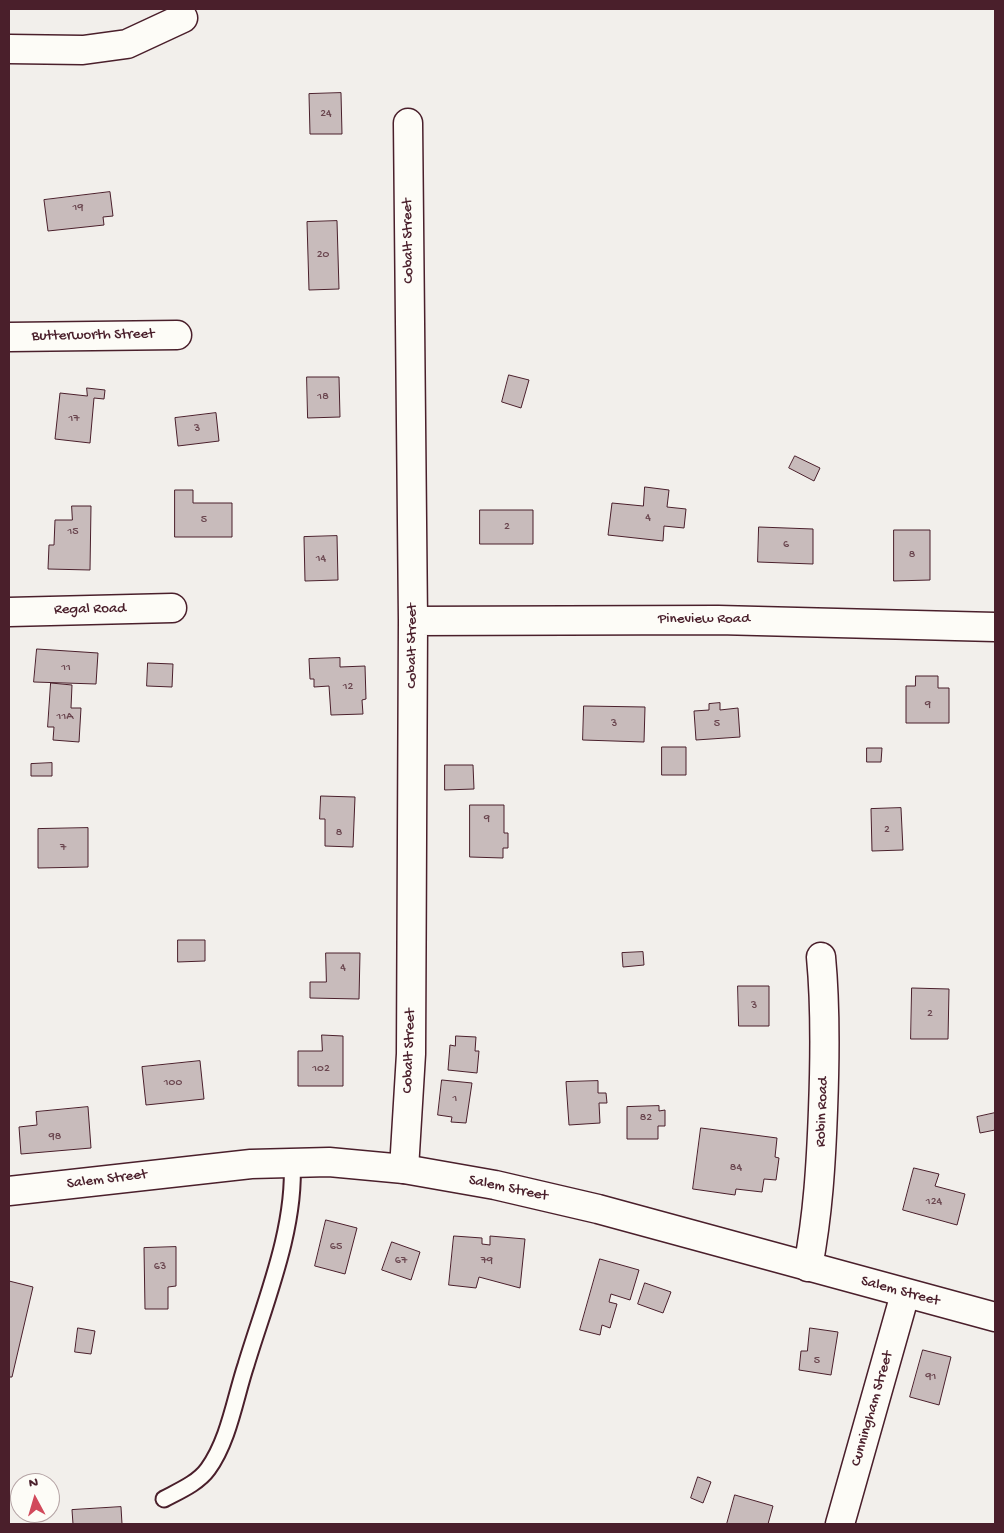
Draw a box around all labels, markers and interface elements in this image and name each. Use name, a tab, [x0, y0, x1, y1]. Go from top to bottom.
house number: 24	[320, 107, 332, 121]
street label: Cobalt Street	[399, 198, 419, 284]
house number: 19	[73, 201, 83, 215]
house number: 20	[317, 248, 329, 262]
street label: Butterworth Street	[32, 326, 154, 346]
house number: 18	[317, 390, 329, 404]
house number: 17	[68, 412, 80, 426]
house number: 3	[194, 422, 200, 436]
house number: 4	[645, 511, 651, 525]
house number: 5	[201, 513, 207, 527]
house number: 2	[504, 520, 510, 534]
house number: 15	[67, 525, 79, 539]
house number: 6	[783, 538, 789, 552]
house number: 8	[909, 548, 915, 562]
house number: 14	[316, 552, 326, 566]
street label: Regal Road	[54, 600, 126, 620]
street label: Cobalt Street	[404, 603, 422, 689]
street label: Pineview Road	[658, 611, 750, 629]
house number: 11	[61, 661, 71, 675]
house number: 12	[343, 680, 353, 694]
house number: 9	[925, 698, 931, 712]
house number: 11A	[57, 710, 73, 724]
house number: 3	[611, 717, 617, 731]
house number: 5	[714, 717, 720, 731]
house number: 9	[484, 812, 490, 826]
house number: 2	[884, 823, 890, 837]
house number: 8	[336, 826, 342, 840]
house number: 7	[60, 841, 66, 855]
house number: 4	[340, 961, 346, 975]
house number: 3	[751, 999, 757, 1013]
house number: 2	[927, 1007, 933, 1021]
street label: Cobalt Street	[400, 1008, 420, 1094]
house number: 102	[312, 1062, 330, 1076]
house number: 100	[164, 1076, 182, 1090]
street label: Robin Road	[813, 1077, 833, 1147]
house number: 1	[453, 1092, 457, 1106]
house number: 82	[640, 1111, 652, 1125]
house number: 98	[49, 1130, 61, 1144]
house number: 84	[730, 1161, 742, 1175]
street label: Salem Street	[66, 1166, 148, 1194]
street label: Salem Street	[467, 1172, 549, 1206]
house number: 124	[926, 1195, 942, 1209]
house number: 65	[330, 1240, 342, 1254]
house number: 67	[395, 1254, 407, 1268]
house number: 79	[481, 1254, 493, 1268]
house number: 63	[154, 1260, 166, 1274]
street label: Salem Street	[859, 1273, 941, 1311]
street label: Cunningham Street	[848, 1349, 898, 1469]
house number: 5	[814, 1354, 820, 1368]
house number: 91	[926, 1370, 936, 1384]
north arrow	[10, 1473, 60, 1523]
text: N	[28, 1475, 39, 1493]

